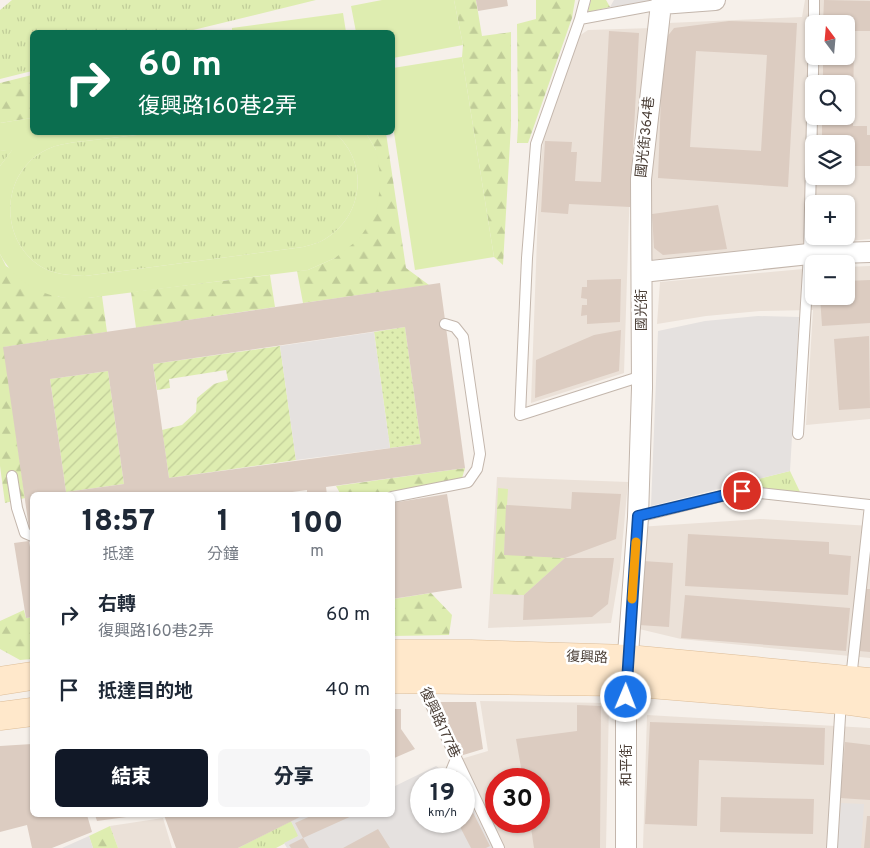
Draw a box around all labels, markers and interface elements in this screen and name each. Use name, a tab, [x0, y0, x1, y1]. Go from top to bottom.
north arrow	[805, 15, 855, 65]
map controls	[805, 15, 855, 305]
text: 60 m	[138, 44, 222, 88]
icon: right	[55, 50, 120, 115]
button: search	[805, 75, 855, 125]
text: 復興路160巷2弄	[138, 94, 297, 121]
street label: 國光街364巷	[633, 96, 659, 178]
button: layers	[805, 135, 855, 185]
button: +	[805, 195, 855, 245]
button: −	[805, 255, 855, 305]
street label: 國光街	[634, 289, 651, 331]
pin	[721, 470, 763, 512]
icon: arrive	[728, 477, 756, 505]
text: 18:57	[82, 504, 155, 541]
text: 1	[217, 504, 229, 541]
text: 100	[291, 506, 343, 543]
text: m	[310, 542, 324, 562]
text: 抵達	[103, 545, 135, 565]
text: 分鐘	[207, 545, 239, 565]
text: 右轉	[98, 593, 136, 617]
icon: right	[55, 601, 83, 629]
text: 60 m	[326, 603, 370, 627]
text: 復興路160巷2弄	[98, 622, 214, 642]
street label: 復興路	[566, 649, 608, 667]
position arrow	[599, 670, 651, 722]
icon: arrive	[55, 676, 83, 704]
text: 40 m	[325, 678, 370, 702]
text: 抵達目的地	[98, 680, 193, 704]
street label: 復興路177巷	[415, 685, 463, 761]
street label: 和平街	[619, 744, 636, 786]
button: 結束	[55, 749, 208, 807]
button: 分享	[218, 749, 370, 807]
speed limit sign: 30	[485, 768, 550, 833]
text: 19	[430, 778, 455, 810]
text: km/h	[428, 805, 457, 821]

